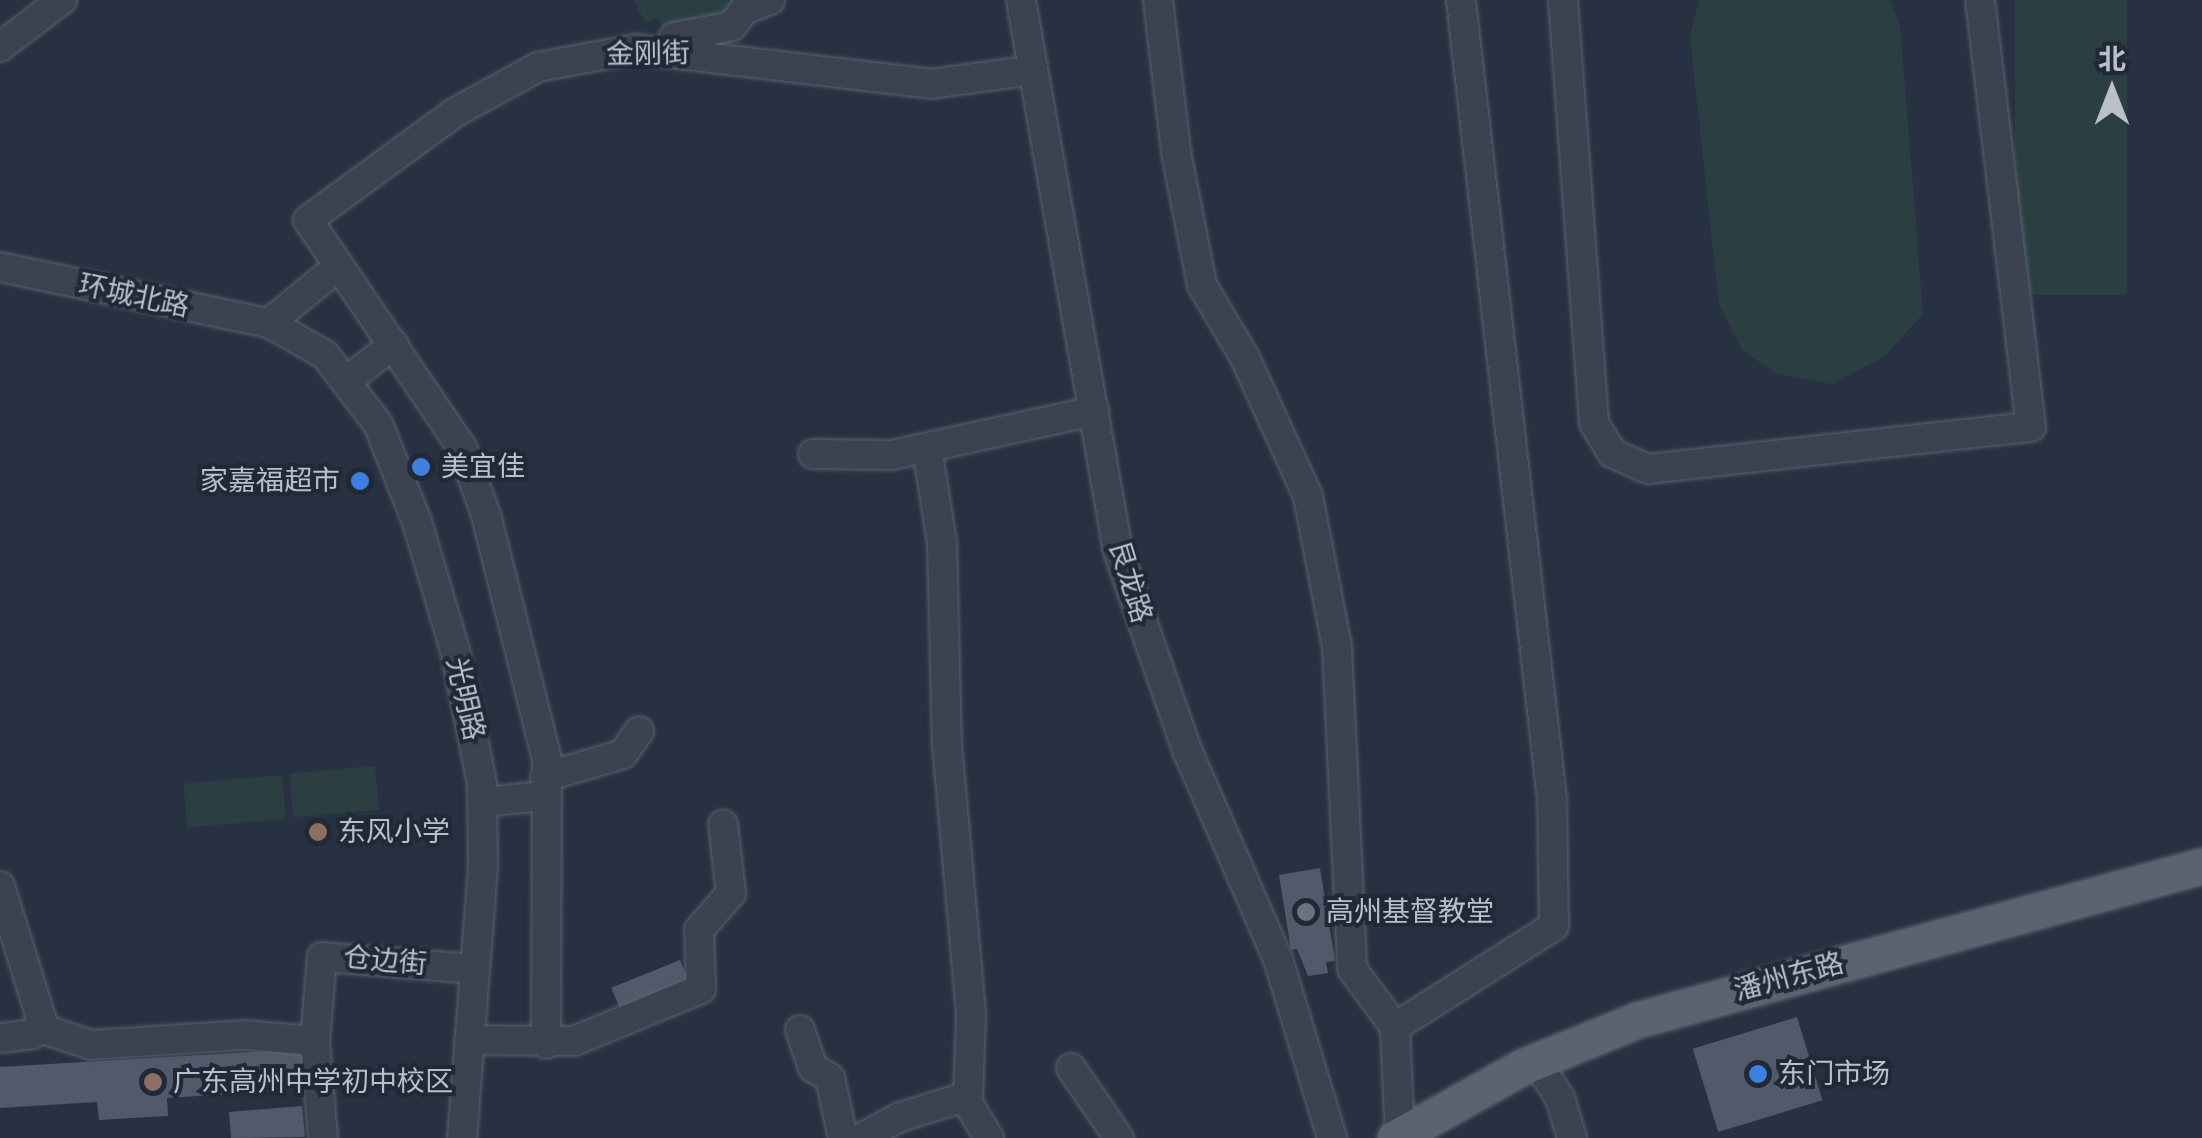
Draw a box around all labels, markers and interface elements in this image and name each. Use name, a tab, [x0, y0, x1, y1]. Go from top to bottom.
street label: 金刚街	[606, 36, 690, 72]
north arrow	[2062, 40, 2162, 140]
text: 北	[2098, 43, 2126, 76]
street label: 环城北路	[76, 268, 192, 324]
place label: 美宜佳	[441, 450, 525, 484]
marker: 美宜佳	[410, 456, 432, 478]
place label: 家嘉福超市	[200, 464, 340, 498]
marker: 家嘉福超市	[349, 470, 371, 492]
street label: 艮龙路	[1102, 537, 1158, 627]
street label: 光明路	[439, 654, 491, 744]
place label: 东风小学	[338, 815, 450, 849]
marker: 东风小学	[307, 821, 329, 843]
place label: 高州基督教堂	[1326, 895, 1494, 929]
marker: 高州基督教堂	[1295, 901, 1317, 923]
street label: 仓边街	[342, 941, 428, 981]
street label: 潘州东路	[1731, 946, 1847, 1008]
place label: 东门市场	[1778, 1057, 1890, 1091]
marker: 东门市场	[1747, 1063, 1769, 1085]
place label: 广东高州中学初中校区	[173, 1065, 453, 1099]
marker: 广东高州中学初中校区	[142, 1071, 164, 1093]

